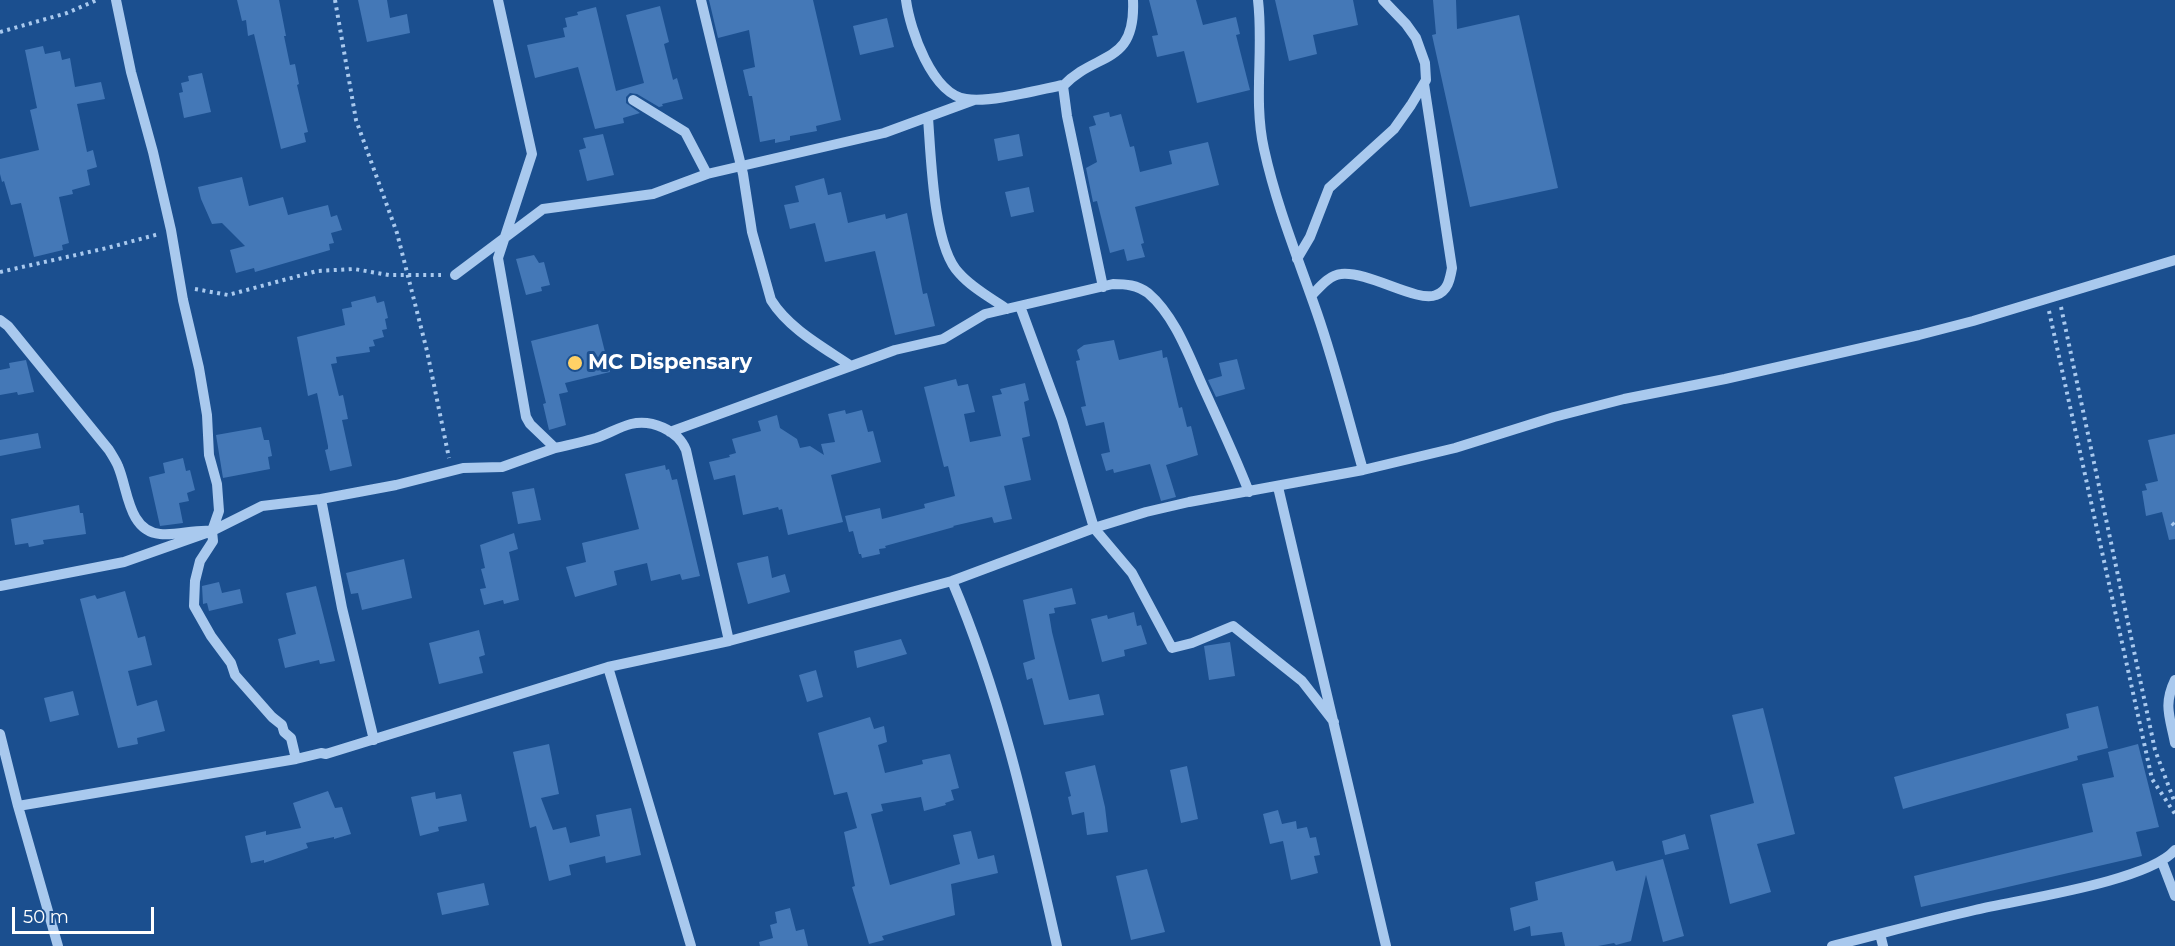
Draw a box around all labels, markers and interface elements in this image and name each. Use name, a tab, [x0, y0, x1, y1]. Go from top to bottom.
place label: MC Dispensary	[588, 350, 752, 376]
marker: MC Dispensary	[566, 354, 584, 372]
scale bar	[15, 895, 158, 933]
text: 50 m	[23, 906, 69, 928]

